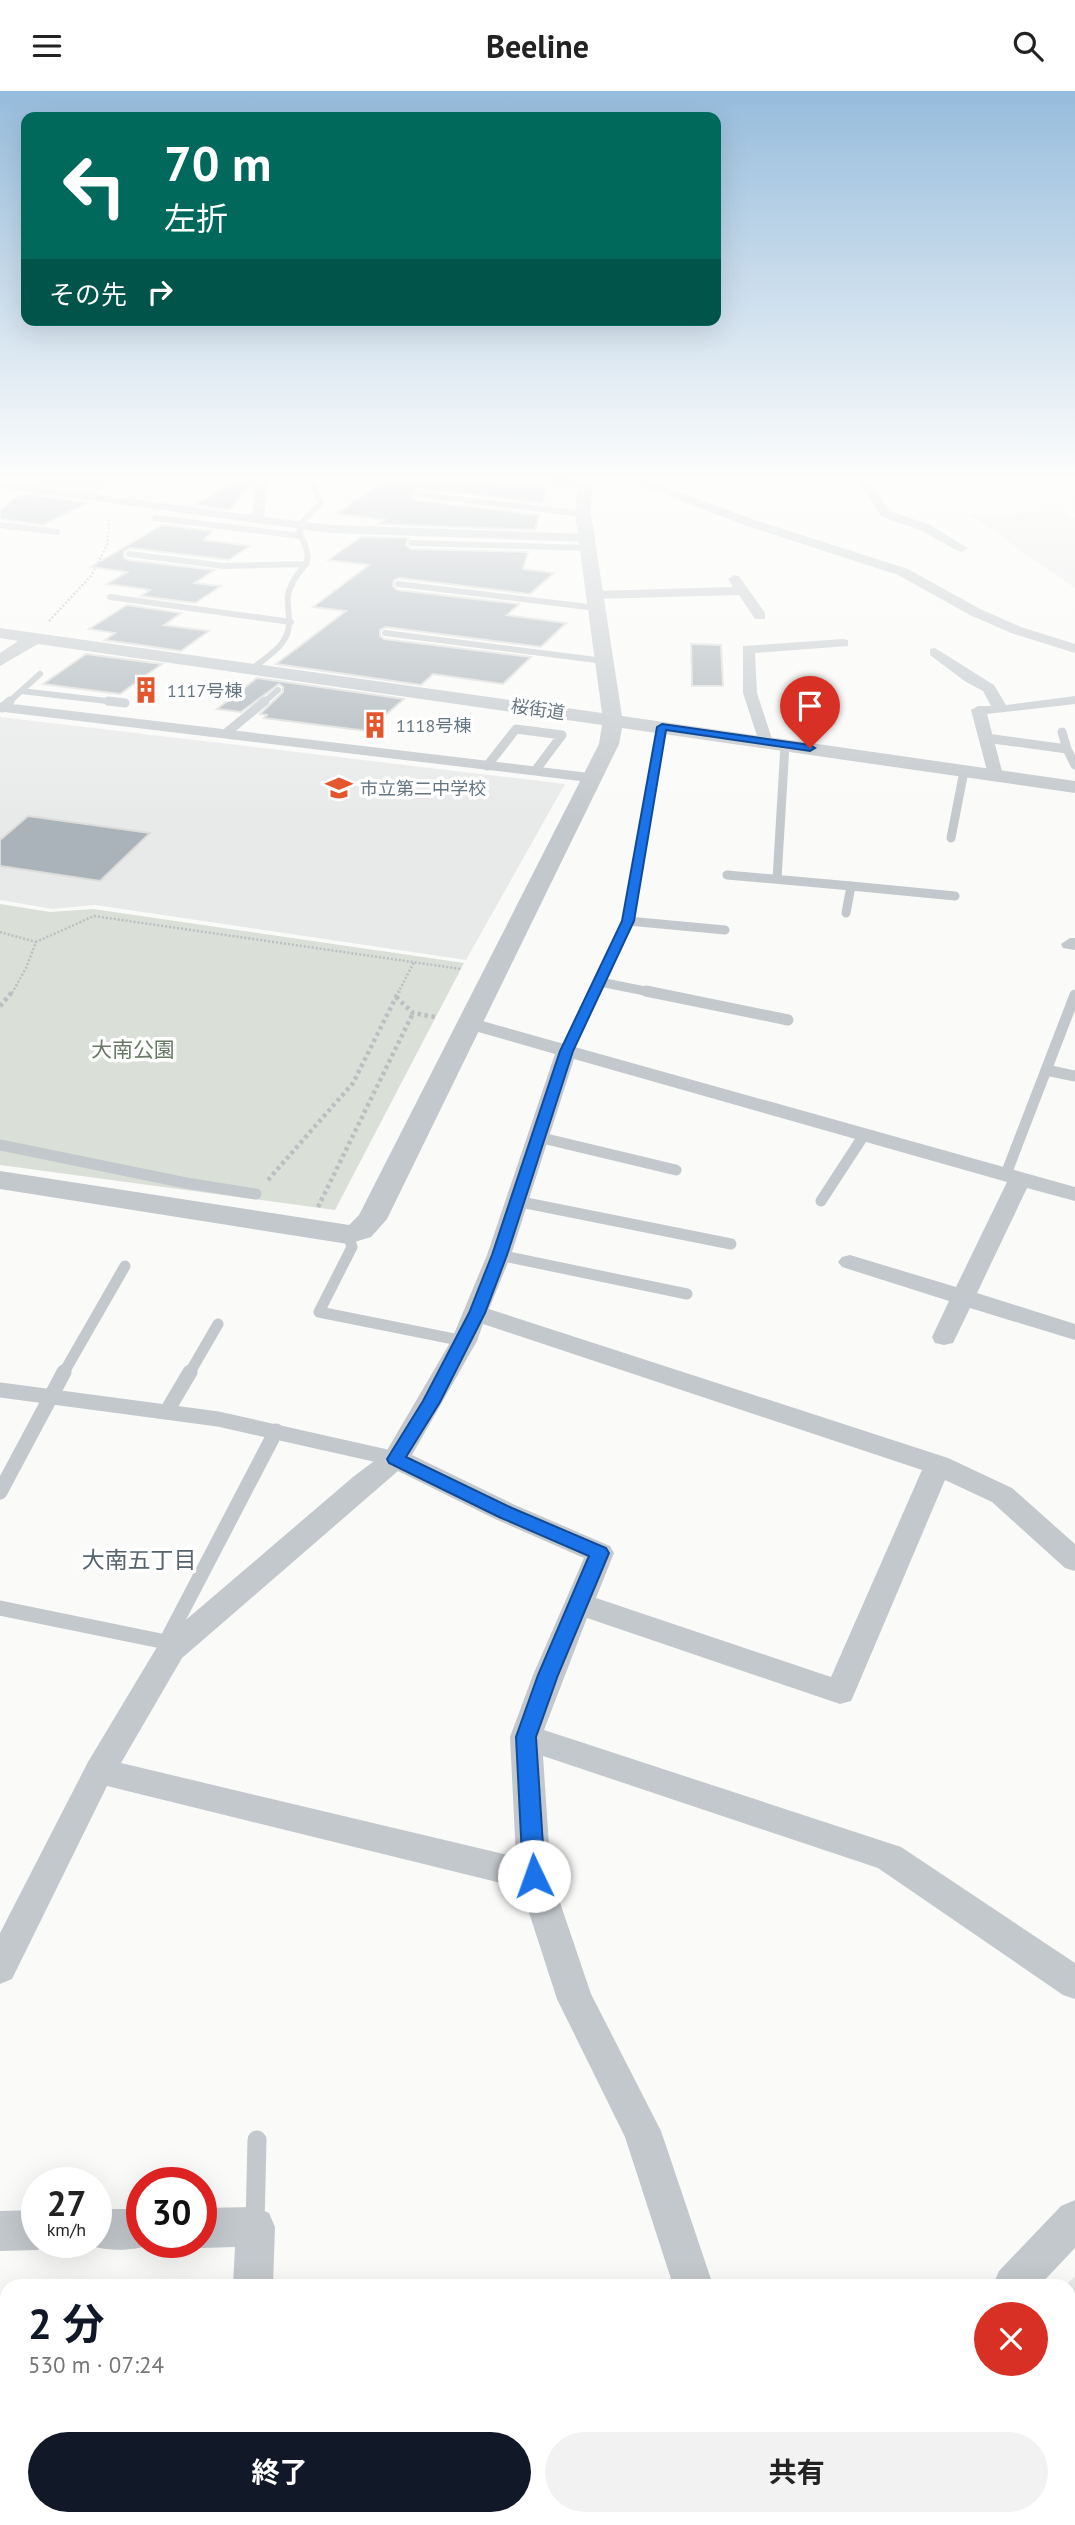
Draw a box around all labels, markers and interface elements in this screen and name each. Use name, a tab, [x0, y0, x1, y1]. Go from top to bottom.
text: Beeline	[486, 25, 589, 67]
icon: menu	[28, 27, 66, 65]
icon: search	[1009, 27, 1047, 65]
text: 70 m	[164, 131, 271, 195]
icon: left	[49, 140, 140, 231]
text: 左折	[164, 197, 228, 239]
icon: right	[141, 273, 179, 311]
text: その先	[49, 278, 127, 311]
building icon: 1117号棟	[131, 675, 161, 705]
pin	[780, 676, 840, 748]
place label: 1117号棟	[167, 679, 242, 702]
icon: arrive	[791, 687, 829, 725]
street label: 桜街道	[510, 694, 566, 724]
building icon: 1118号棟	[360, 710, 390, 740]
place label: 1118号棟	[396, 714, 471, 737]
school or university icon: 市立第二中学校	[324, 773, 354, 803]
place label: 市立第二中学校	[360, 777, 486, 800]
park label: 大南公園	[91, 1036, 175, 1063]
district label: 大南五丁目	[82, 1545, 197, 1574]
position arrow	[497, 1839, 571, 1913]
speed limit sign: 30	[126, 2167, 217, 2258]
text: 27	[47, 2180, 86, 2226]
text: km/h	[47, 2218, 86, 2241]
text: 2 分	[28, 2296, 104, 2351]
button: close	[974, 2302, 1048, 2376]
text: 530 m · 07:24	[28, 2350, 164, 2379]
button: 終了	[28, 2432, 531, 2512]
button: 共有	[545, 2432, 1048, 2512]

